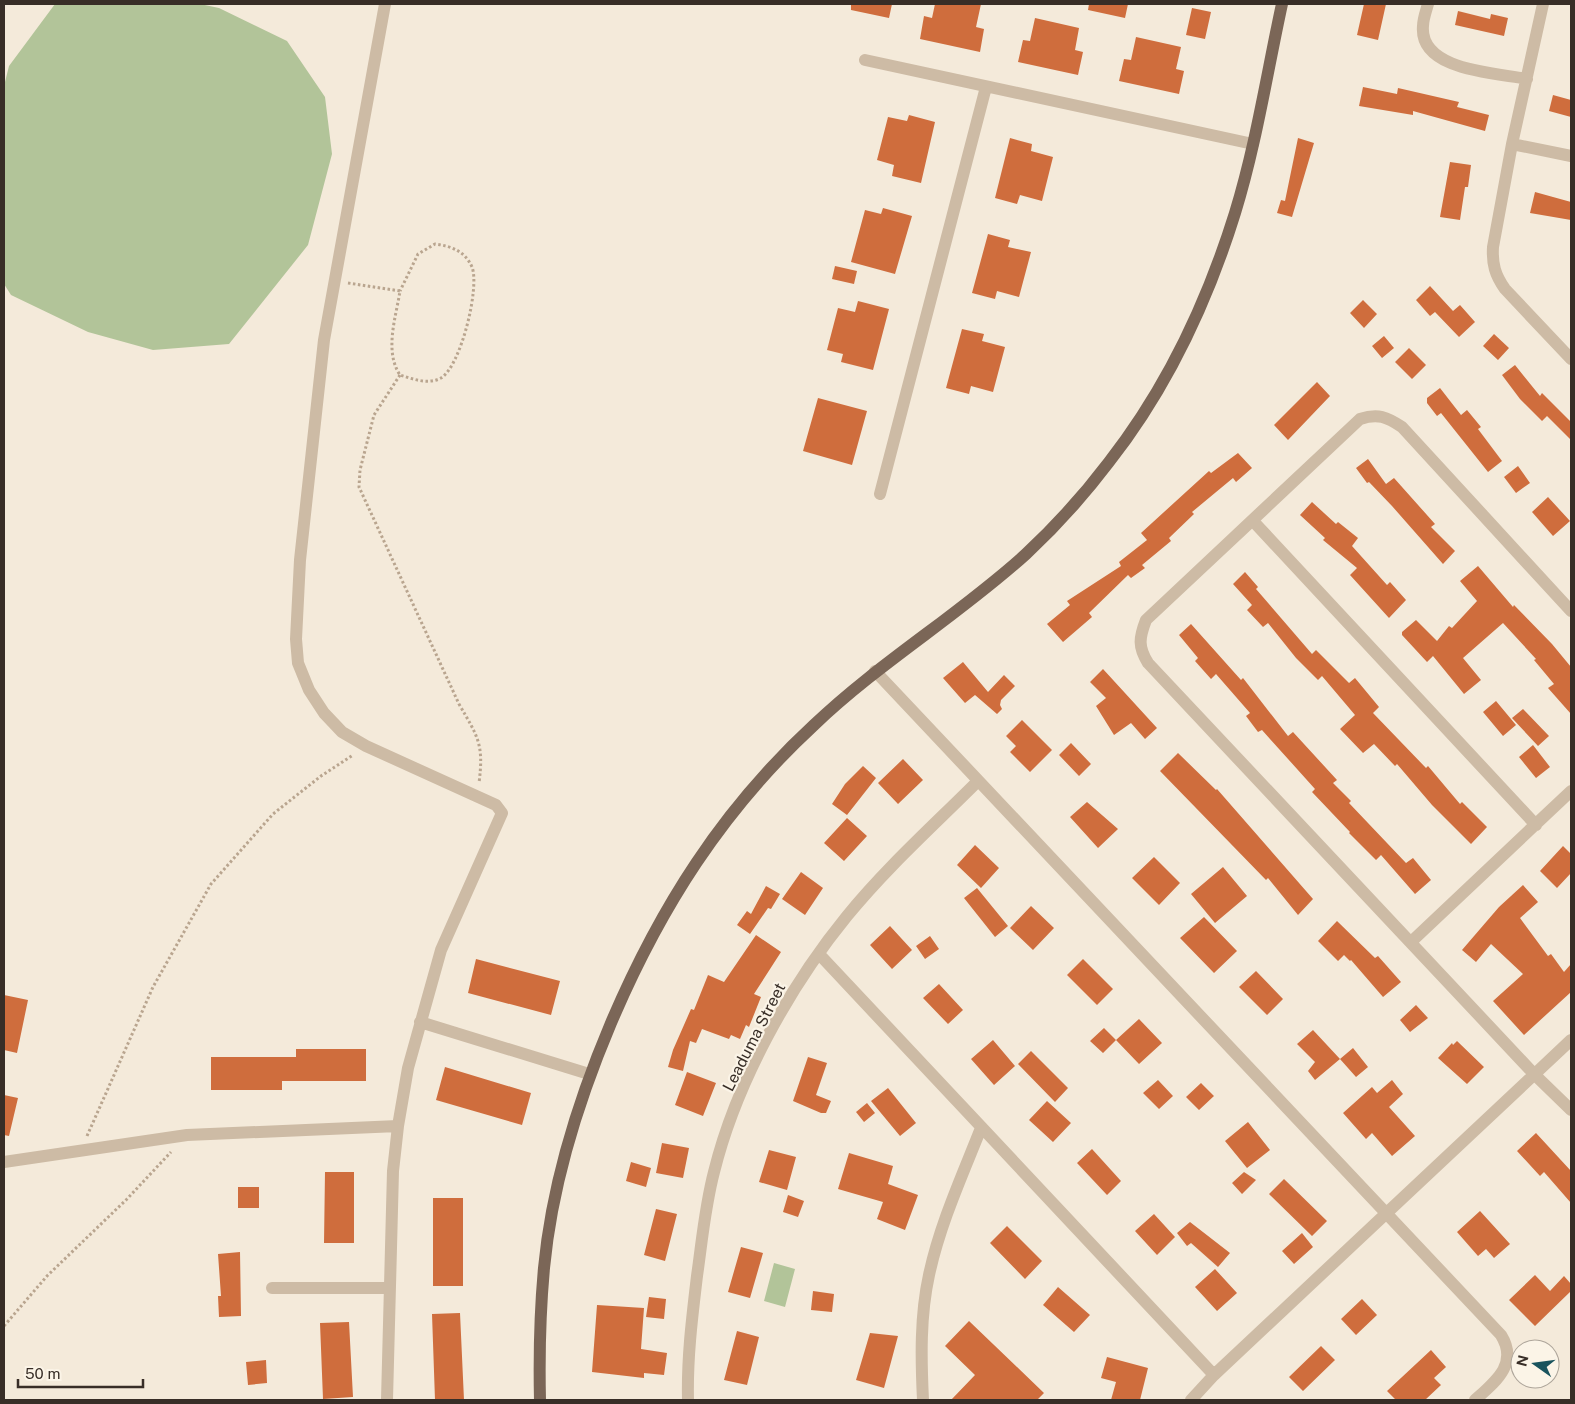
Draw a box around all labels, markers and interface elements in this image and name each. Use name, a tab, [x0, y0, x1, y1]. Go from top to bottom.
street label: Leaduma Street	[719, 980, 789, 1094]
north arrow	[1510, 1339, 1560, 1389]
text: N	[1513, 1354, 1531, 1368]
scale bar	[18, 1356, 142, 1388]
text: 50 m	[25, 1365, 60, 1382]

